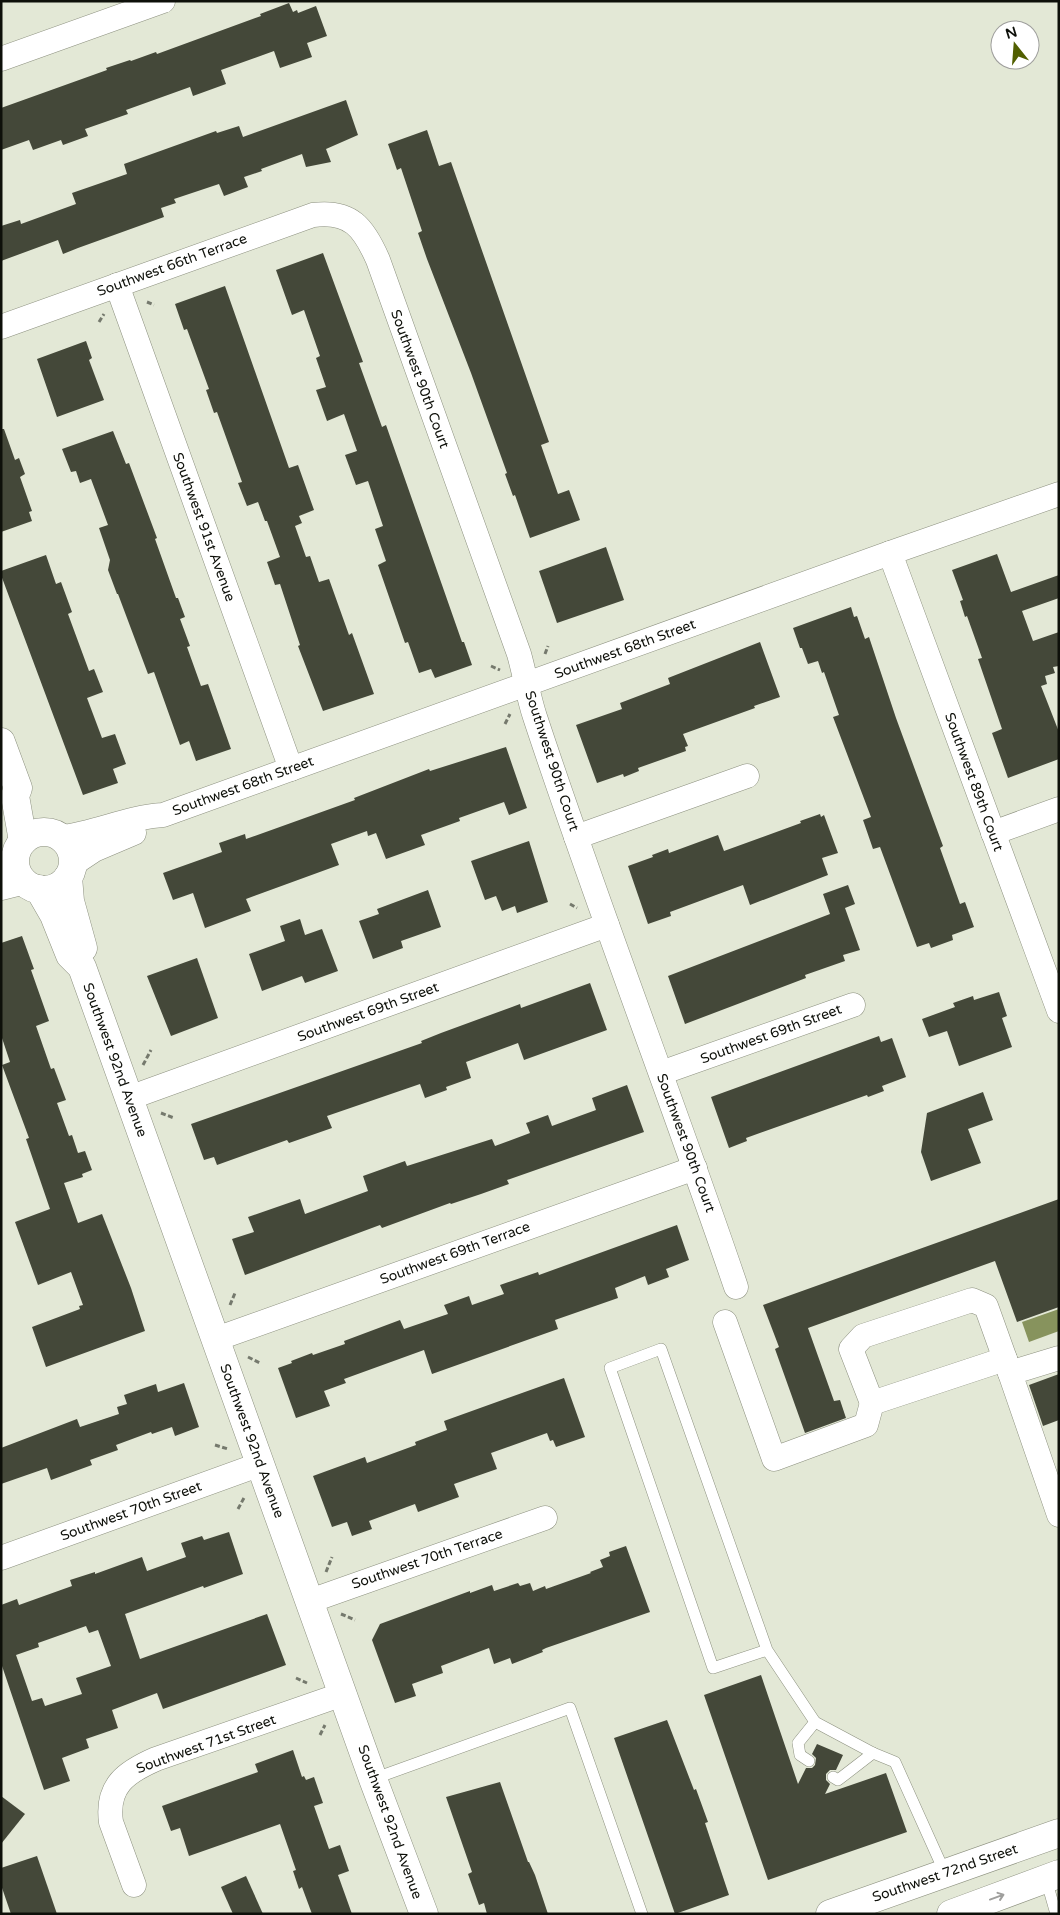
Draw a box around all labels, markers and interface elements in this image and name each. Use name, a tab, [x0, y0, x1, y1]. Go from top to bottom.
north arrow	[990, 20, 1040, 70]
text: N	[1003, 23, 1019, 43]
street label: Southwest 66th Terrace	[95, 230, 249, 300]
street label: Southwest 90th Court	[387, 307, 453, 451]
street label: Southwest 91st Avenue	[169, 450, 239, 604]
street label: Southwest 68th Street	[552, 615, 699, 682]
street label: Southwest 90th Court	[521, 689, 583, 834]
street label: Southwest 89th Court	[941, 710, 1007, 854]
street label: Southwest 68th Street	[170, 752, 317, 819]
street label: Southwest 69th Street	[295, 978, 442, 1045]
street label: Southwest 92nd Avenue	[79, 981, 151, 1139]
street label: Southwest 69th Street	[698, 1000, 845, 1067]
street label: Southwest 90th Court	[653, 1071, 719, 1215]
street label: Southwest 69th Terrace	[378, 1218, 532, 1288]
street label: Southwest 92nd Avenue	[216, 1362, 288, 1520]
street label: Southwest 70th Street	[58, 1477, 205, 1544]
street label: Southwest 70th Terrace	[349, 1525, 505, 1593]
street label: Southwest 71st Street	[134, 1711, 279, 1777]
street label: Southwest 92nd Avenue	[354, 1743, 426, 1901]
street label: Southwest 72nd Street	[870, 1840, 1021, 1906]
one-way arrow	[988, 1892, 1004, 1901]

